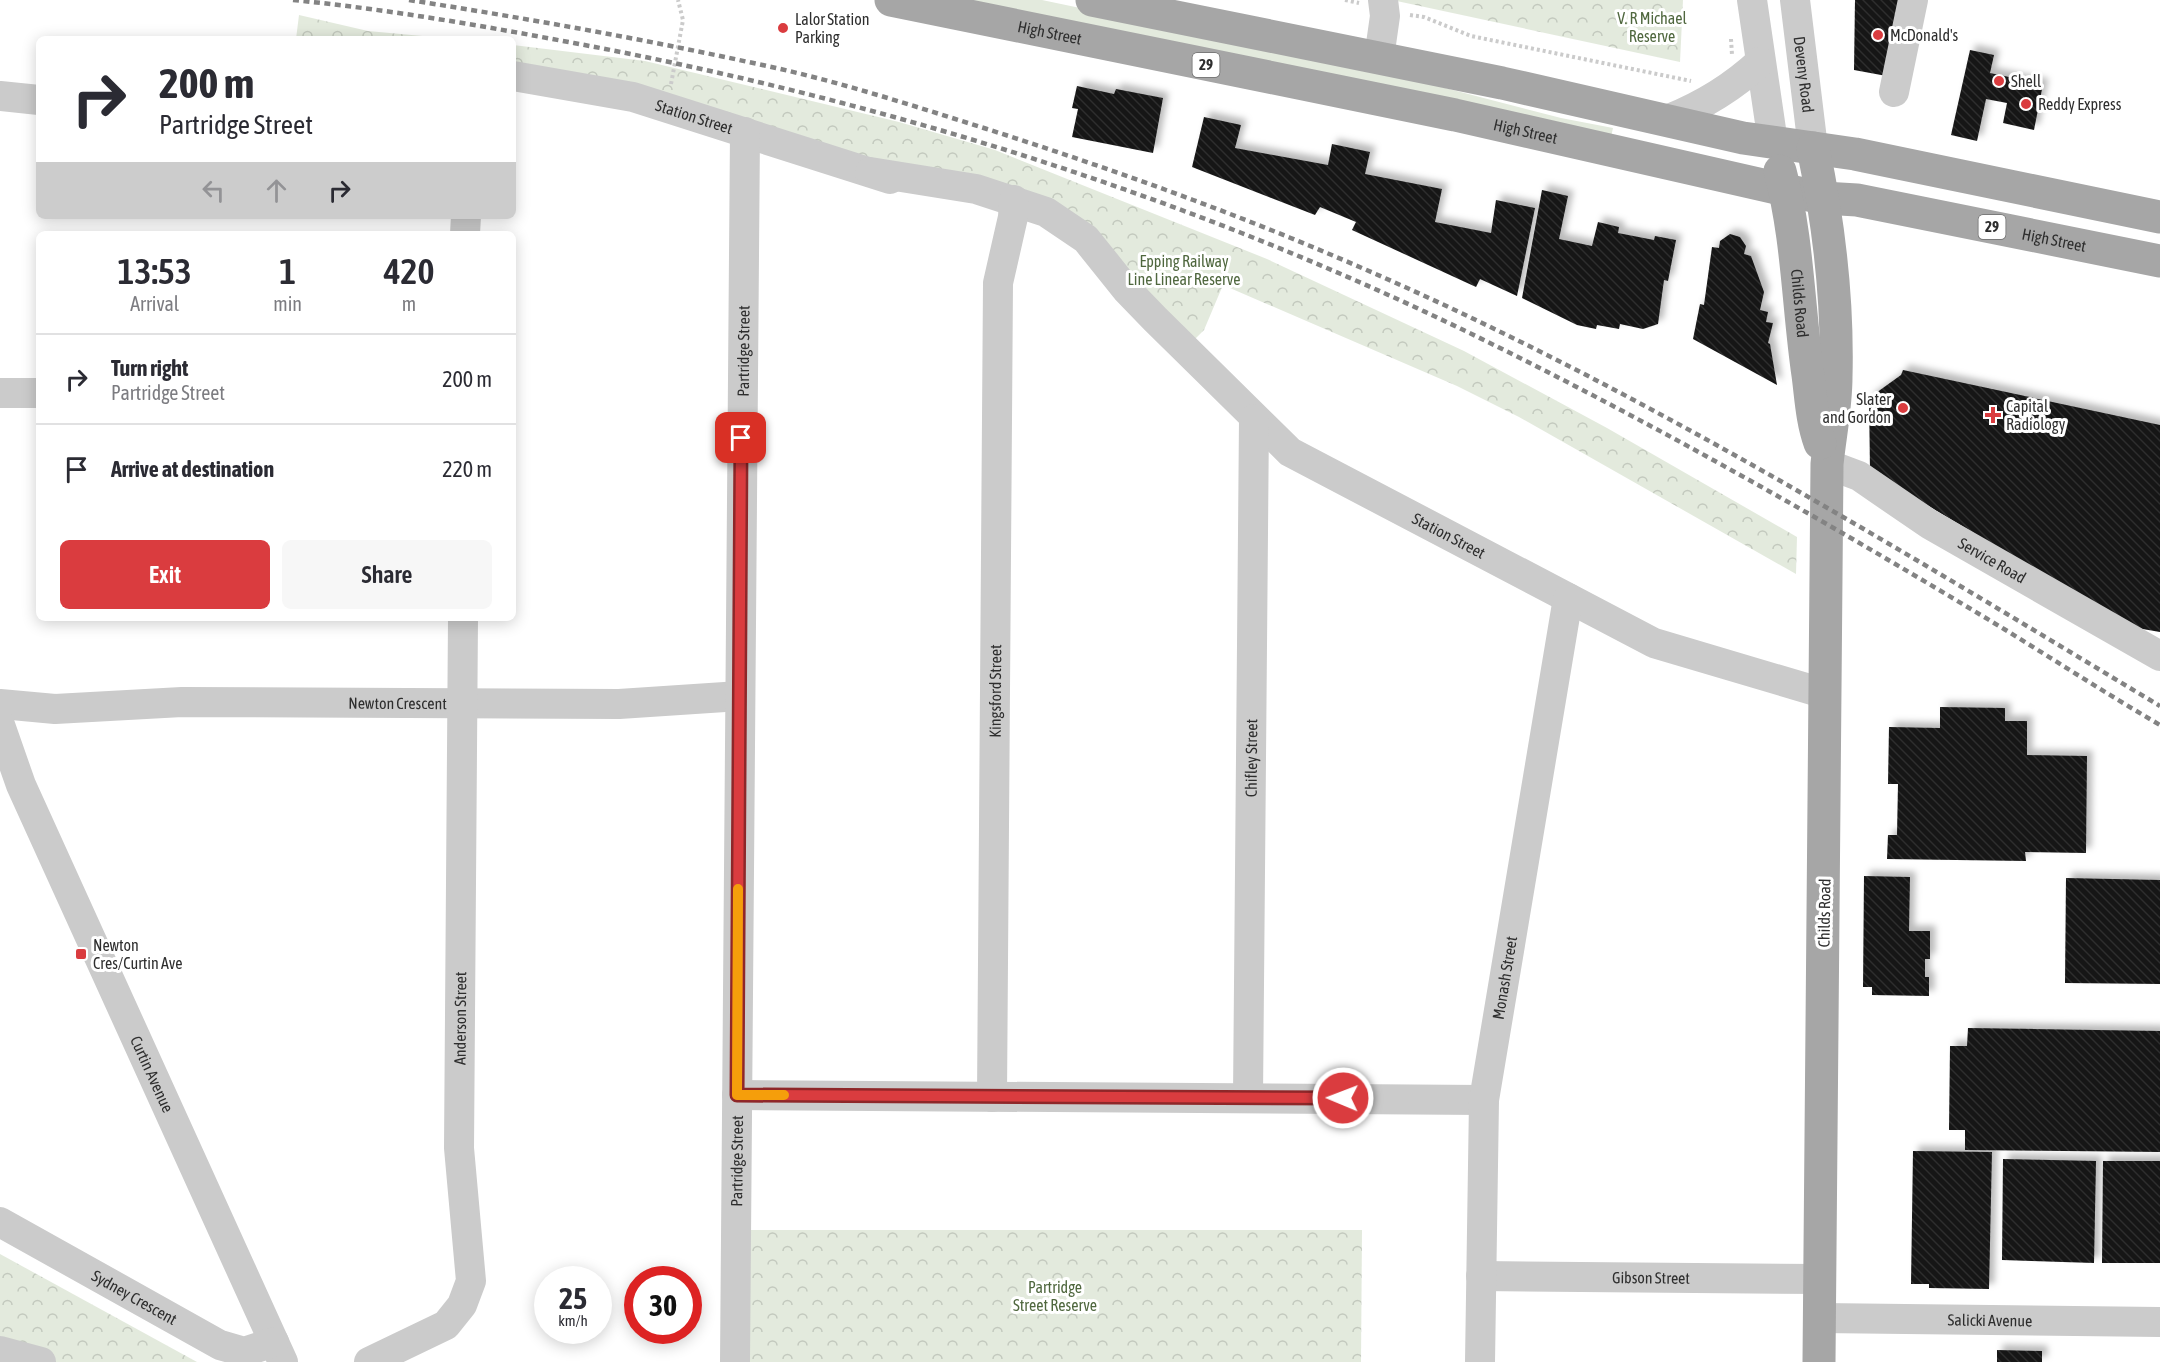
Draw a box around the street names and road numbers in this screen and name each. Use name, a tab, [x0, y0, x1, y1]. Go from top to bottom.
street label: High Street	[1016, 17, 1084, 48]
street label: Deveny Road	[1790, 35, 1818, 114]
road number: 29	[1192, 53, 1220, 77]
street label: Station Street	[653, 96, 735, 137]
street label: High Street	[1492, 115, 1560, 147]
road number: 29	[1978, 215, 2006, 239]
street label: High Street	[2021, 224, 2088, 255]
street label: Childs Road	[1788, 268, 1812, 338]
street label: Partridge Street	[734, 305, 753, 397]
street label: Station Street	[1409, 509, 1489, 562]
street label: Service Road	[1955, 534, 2029, 587]
street label: Kingsford Street	[986, 644, 1005, 738]
street label: Newton Crescent	[348, 694, 447, 712]
street label: Chifley Street	[1242, 718, 1261, 797]
street label: Childs Road	[1814, 878, 1834, 948]
street label: Monash Street	[1489, 934, 1520, 1021]
street label: Anderson Street	[451, 971, 469, 1065]
street label: Curtin Avenue	[127, 1033, 177, 1115]
street label: Partridge Street	[727, 1115, 747, 1207]
street label: Sydney Crescent	[89, 1266, 180, 1328]
street label: Gibson Street	[1612, 1268, 1690, 1287]
street label: Salicki Avenue	[1947, 1311, 2032, 1329]

